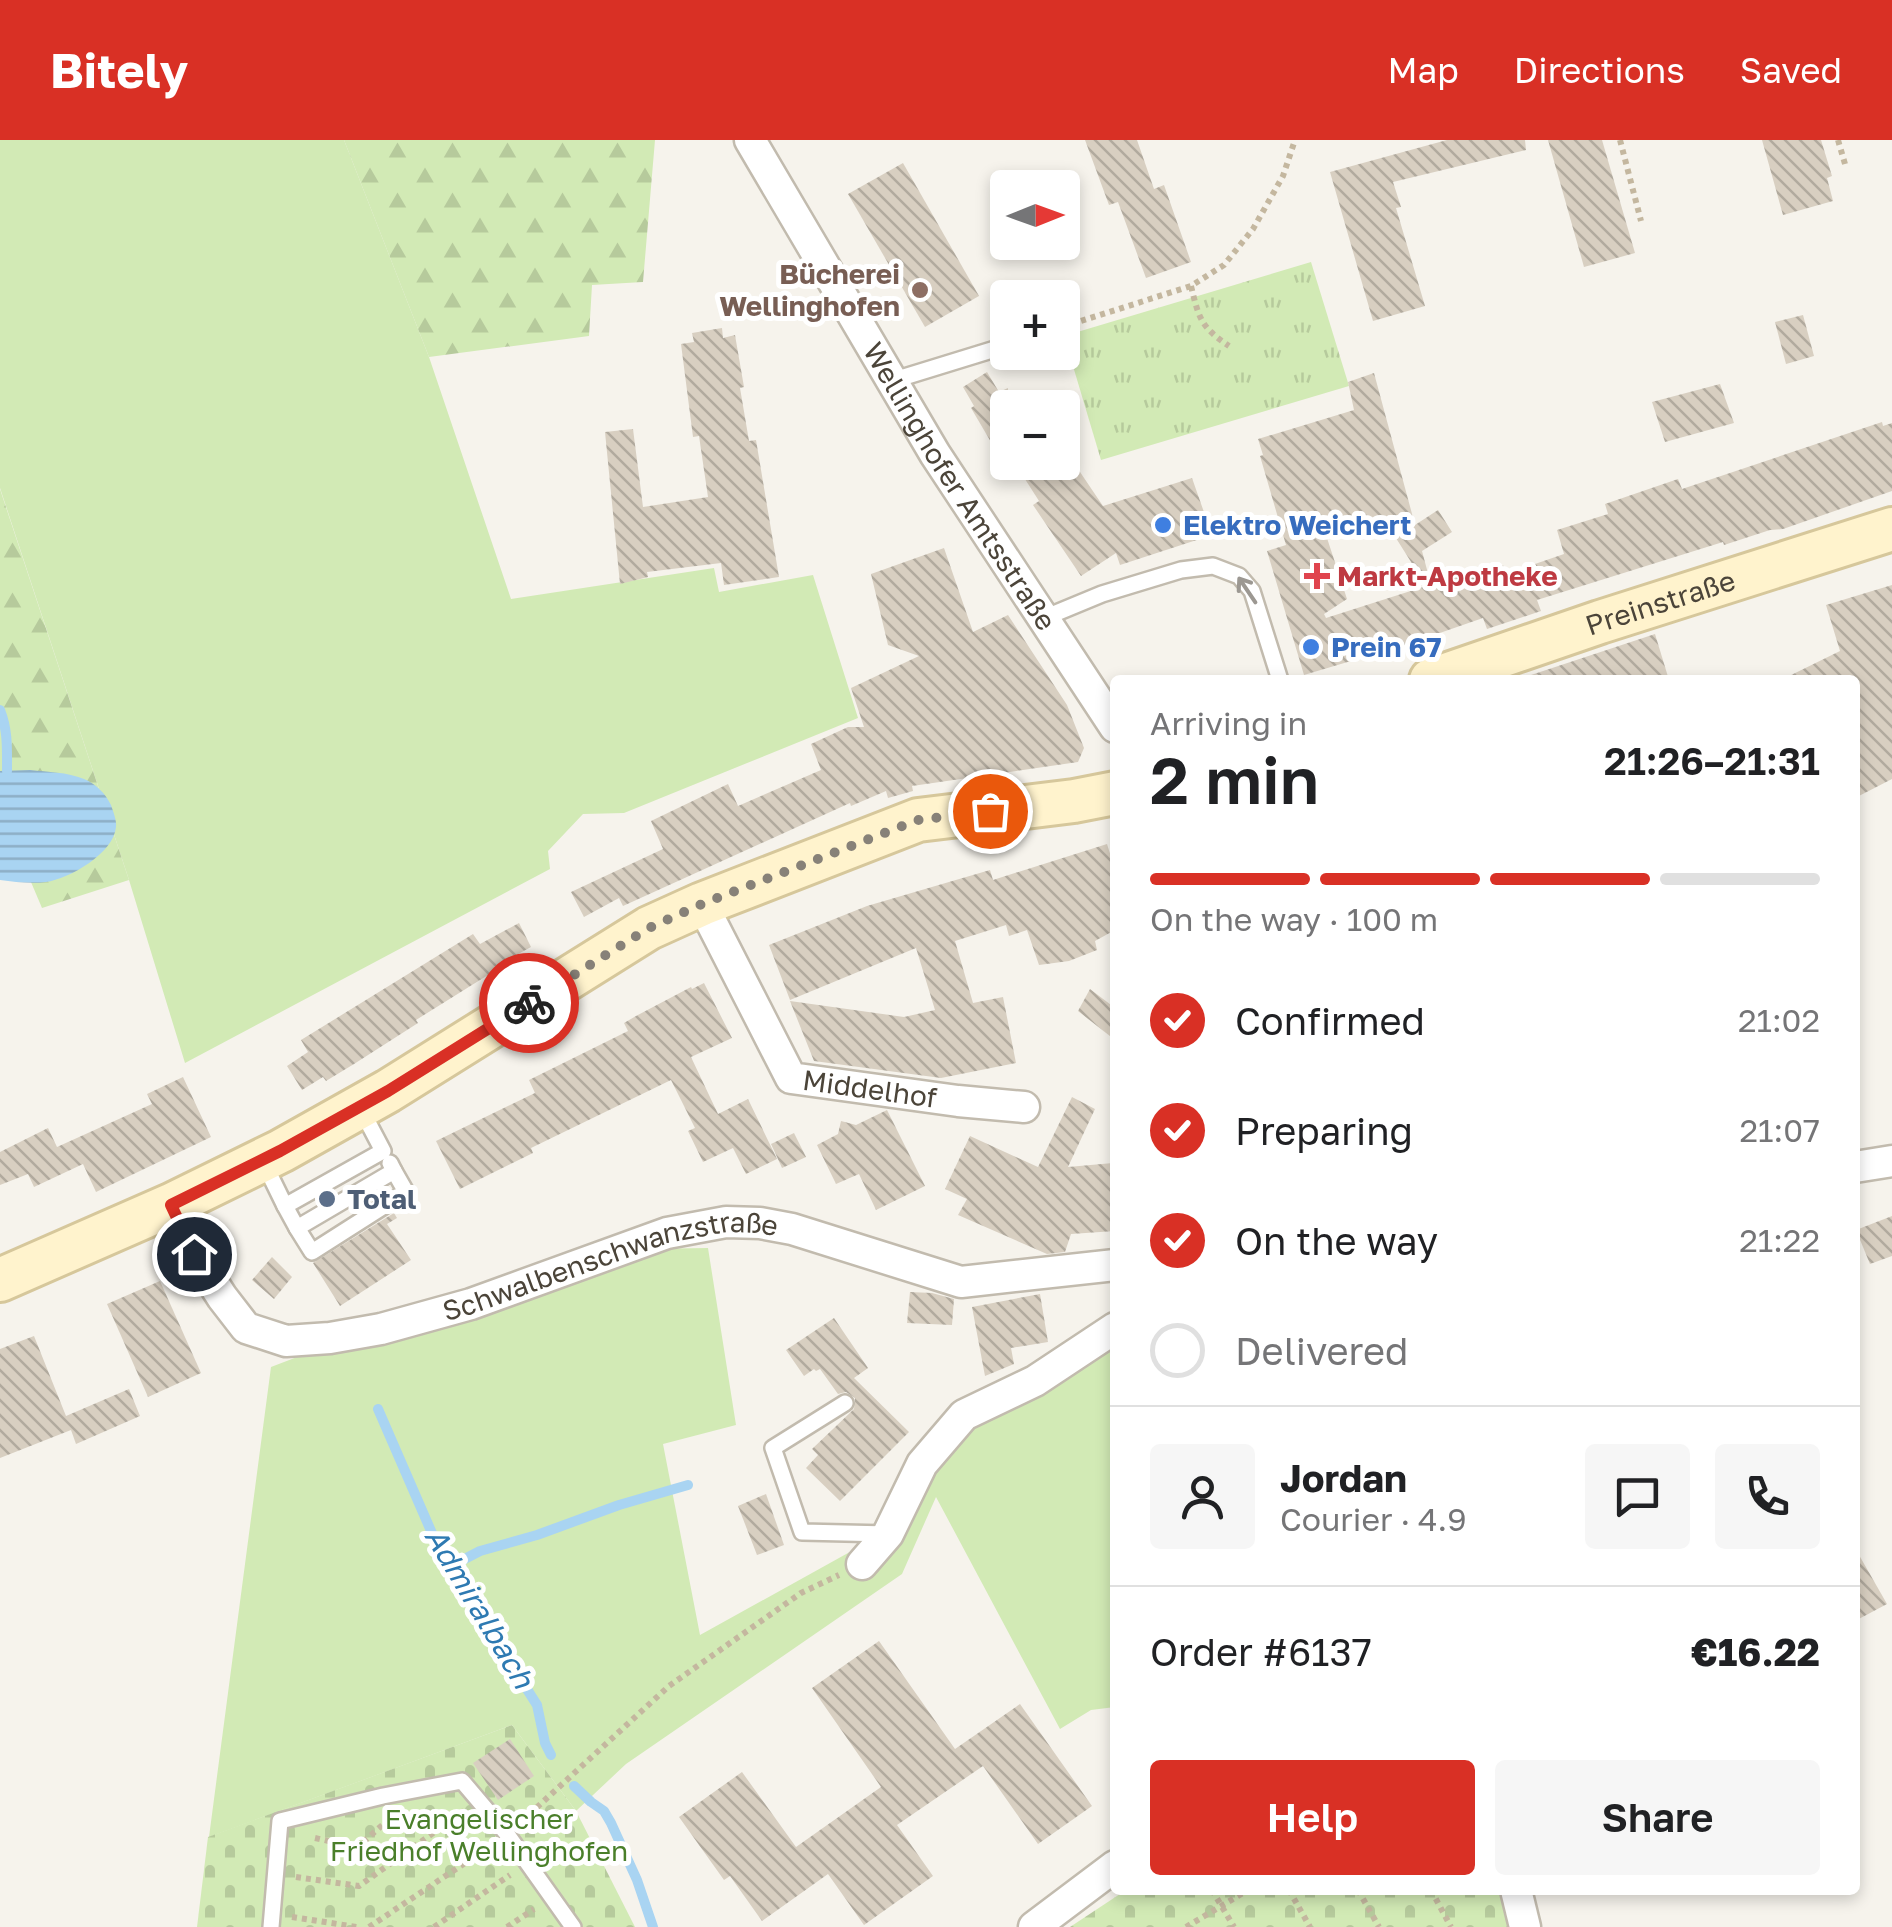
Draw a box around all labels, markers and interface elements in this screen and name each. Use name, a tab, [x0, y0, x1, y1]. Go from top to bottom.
text: Bitely	[50, 41, 188, 99]
text: Map	[1387, 49, 1459, 91]
text: Directions	[1514, 49, 1685, 91]
text: Saved	[1740, 49, 1842, 91]
north arrow	[990, 170, 1080, 260]
map controls	[990, 170, 1080, 480]
place label: Bücherei Wellinghofen	[719, 257, 900, 322]
marker: Bücherei Wellinghofen	[909, 279, 931, 301]
button: +	[990, 280, 1080, 370]
street label: Wellinghofer Amtsstraße	[857, 336, 1063, 636]
button: −	[990, 390, 1080, 480]
place label: Elektro Weichert	[1183, 508, 1411, 541]
marker: Elektro Weichert	[1152, 514, 1174, 536]
place label: Markt-Apotheke	[1337, 559, 1558, 592]
street label: Preinstraße	[1581, 563, 1739, 642]
marker: Markt-Apotheke	[1306, 565, 1328, 587]
one-way arrow	[1236, 577, 1257, 604]
place label: Prein 67	[1331, 630, 1441, 663]
marker: Prein 67	[1300, 636, 1322, 658]
text: Arriving in	[1150, 704, 1307, 742]
text: 21:26–21:31	[1604, 738, 1820, 783]
text: 2 min	[1150, 740, 1319, 818]
pin	[948, 769, 1033, 854]
icon: bag	[963, 784, 1018, 839]
text: On the way · 100 m	[1150, 900, 1438, 938]
courier	[479, 953, 579, 1053]
icon: bike	[502, 976, 557, 1031]
icon: check	[1150, 993, 1205, 1048]
text: Confirmed	[1235, 998, 1425, 1043]
text: 21:02	[1738, 1001, 1820, 1039]
street label: Middelhof	[801, 1063, 939, 1114]
icon: check	[1150, 1103, 1205, 1158]
text: Preparing	[1235, 1108, 1413, 1153]
text: 21:07	[1740, 1111, 1820, 1149]
place label: Total	[347, 1182, 416, 1215]
marker: Total	[316, 1188, 338, 1210]
street label: Schwalbenschwanzstraße	[439, 1205, 781, 1327]
pin	[152, 1212, 237, 1297]
icon: check	[1150, 1213, 1205, 1268]
text: On the way	[1235, 1218, 1438, 1263]
text: 21:22	[1739, 1221, 1820, 1259]
icon: home	[167, 1227, 222, 1282]
text: Delivered	[1235, 1328, 1408, 1373]
button: person	[1150, 1444, 1255, 1549]
button: chat	[1585, 1444, 1690, 1549]
button: phone	[1715, 1444, 1820, 1549]
text: Jordan	[1280, 1455, 1407, 1500]
text: Courier · 4.9	[1280, 1500, 1467, 1538]
water label: Admiralbach	[418, 1521, 543, 1696]
text: Order #6137	[1150, 1629, 1372, 1674]
text: €16.22	[1691, 1629, 1820, 1674]
button: Help	[1150, 1760, 1475, 1875]
button: Share	[1495, 1760, 1820, 1875]
park label: Evangelischer Friedhof Wellinghofen	[330, 1802, 628, 1867]

